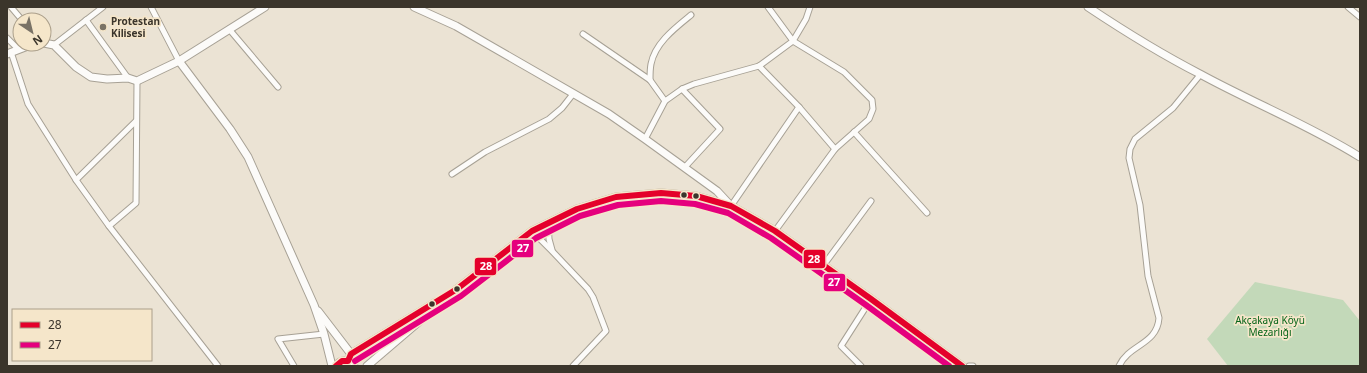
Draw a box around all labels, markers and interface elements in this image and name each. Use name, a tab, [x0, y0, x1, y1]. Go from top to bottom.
north arrow	[12, 12, 52, 52]
place label: Protestan Kilisesi	[111, 14, 160, 40]
marker: Protestan Kilisesi	[98, 22, 108, 32]
text: N	[30, 32, 46, 49]
unlabelled marker	[679, 190, 689, 200]
unlabelled marker	[691, 191, 701, 201]
line badge: 27	[511, 239, 534, 258]
text: 27	[517, 240, 529, 255]
line badge: 28	[803, 249, 826, 269]
text: 28	[808, 251, 820, 266]
line badge: 28	[474, 257, 497, 276]
text: 28	[480, 258, 492, 273]
line badge: 27	[823, 273, 846, 292]
text: 27	[828, 274, 840, 289]
unlabelled marker	[452, 284, 462, 294]
unlabelled marker	[427, 299, 437, 309]
legend	[12, 309, 152, 361]
park label: Akçakaya Köyü Mezarlığı	[1235, 313, 1305, 339]
text: 28	[48, 316, 62, 333]
text: 27	[48, 336, 62, 353]

